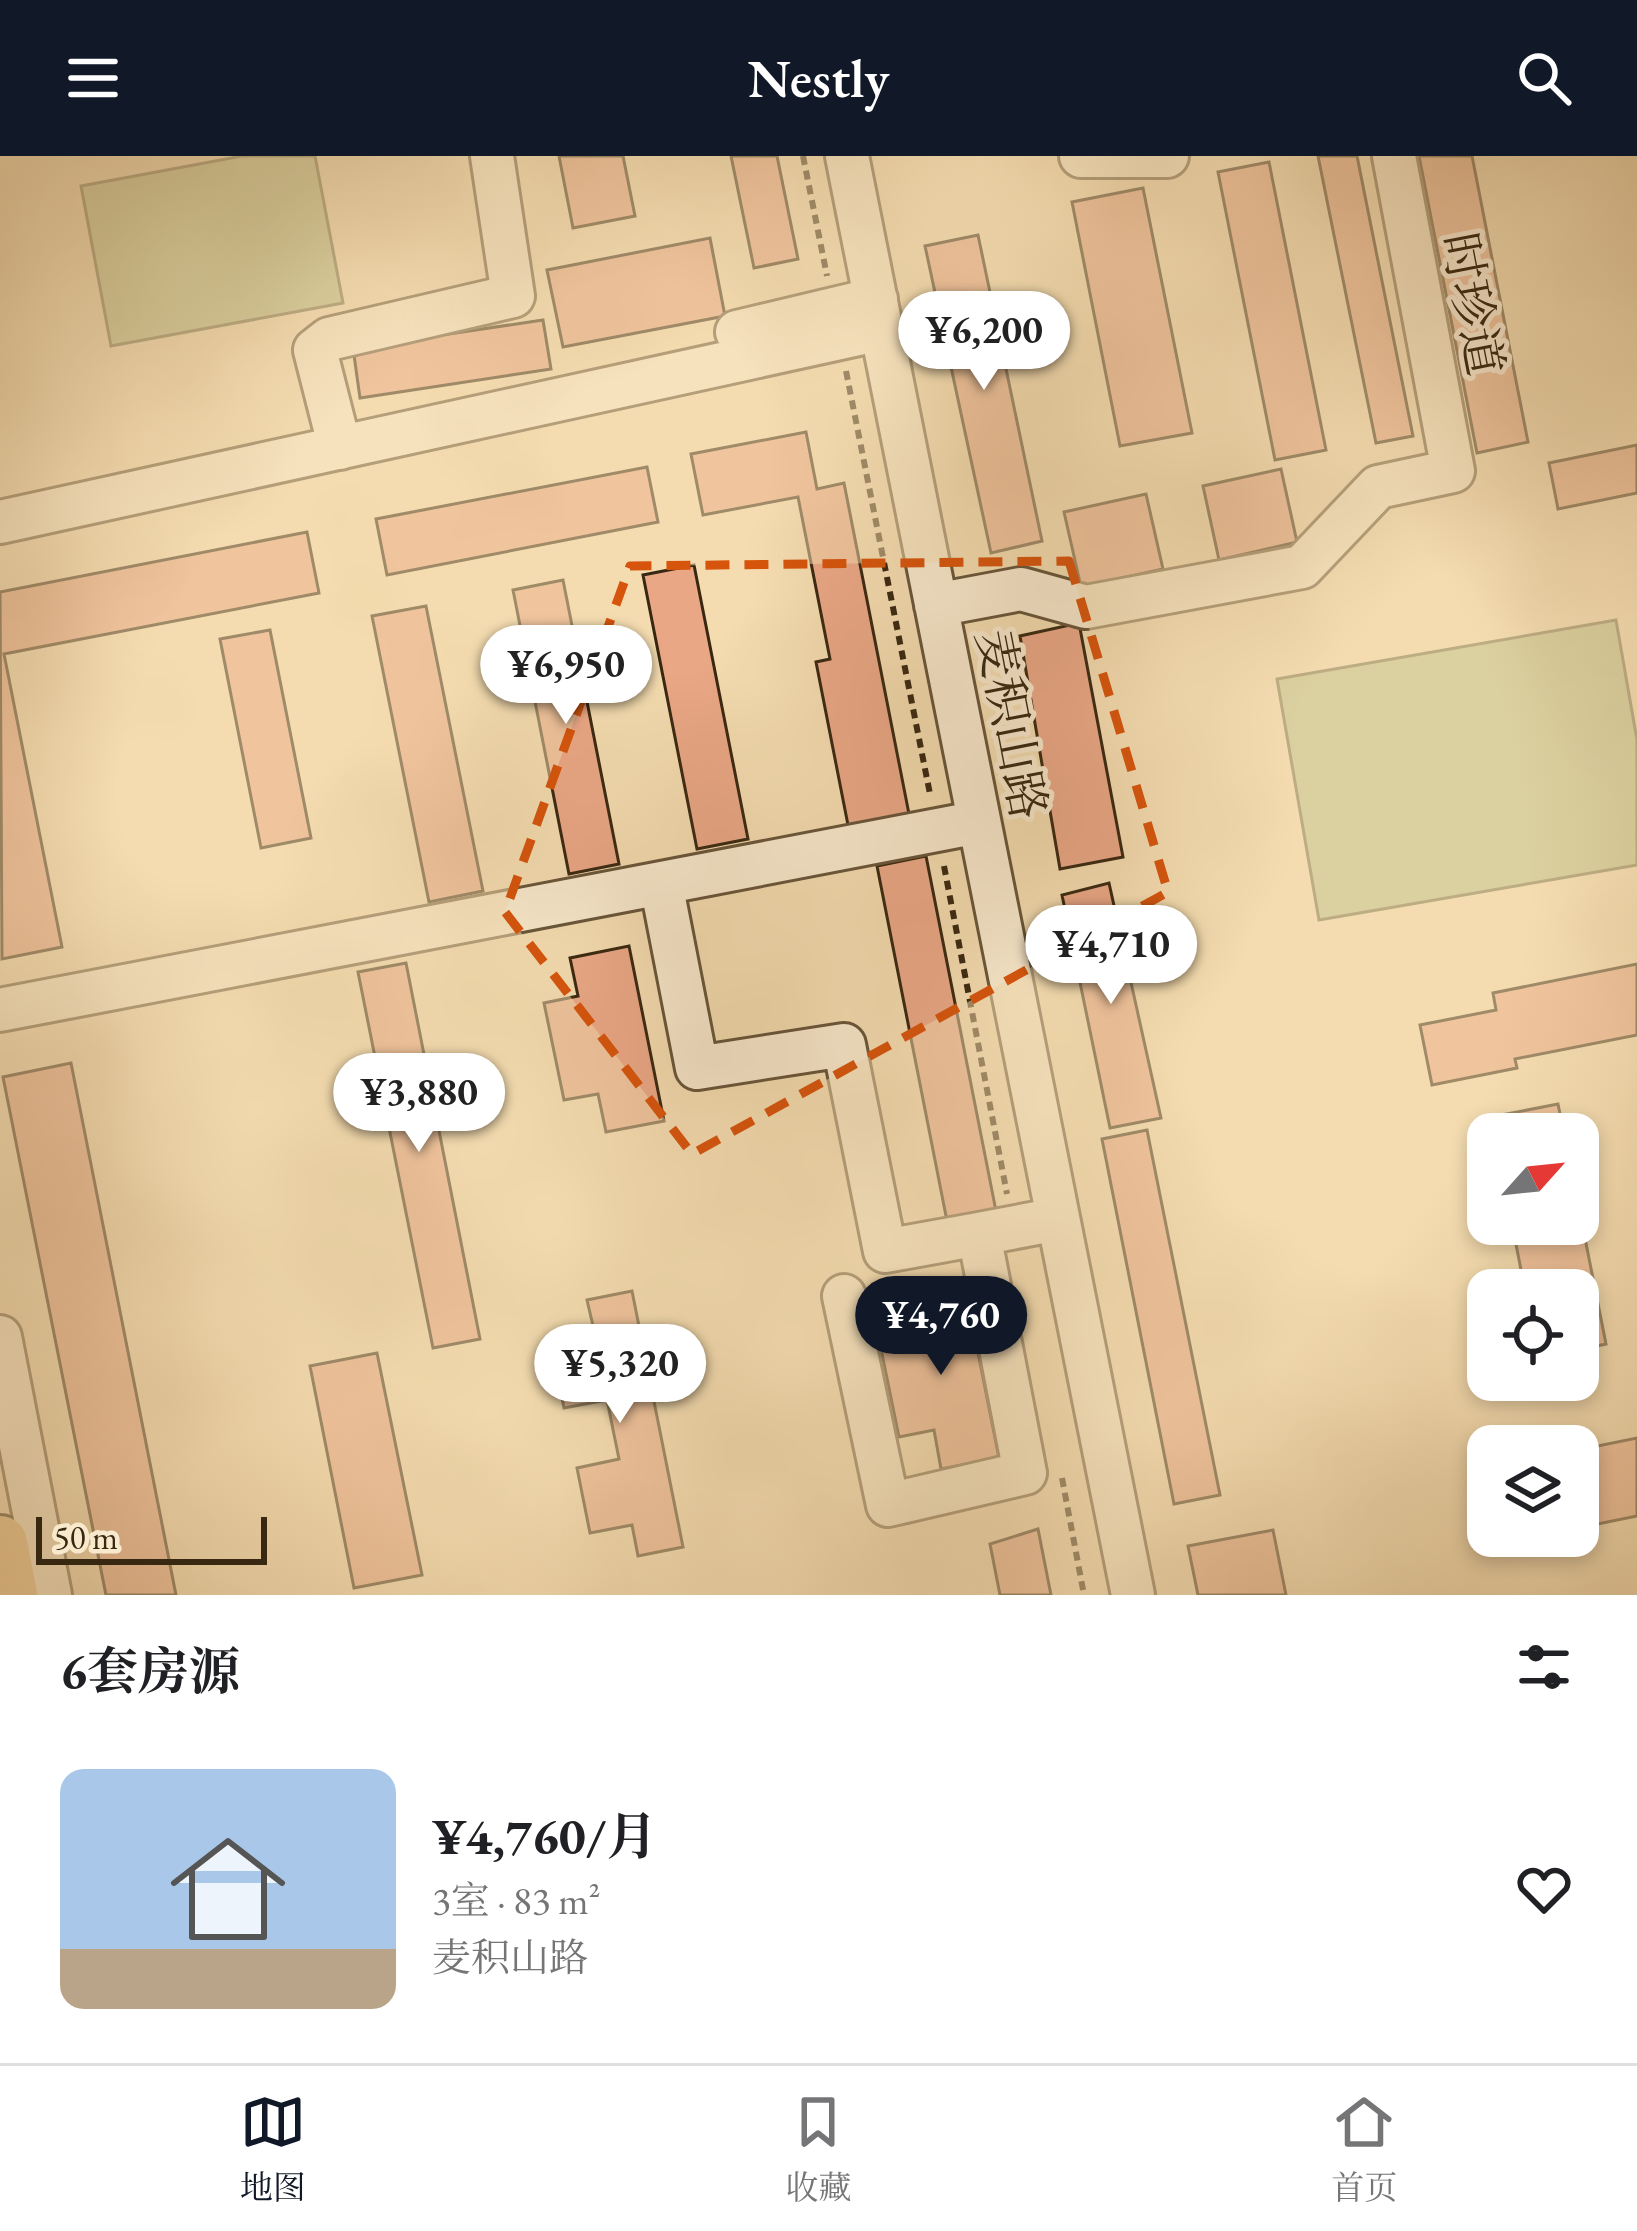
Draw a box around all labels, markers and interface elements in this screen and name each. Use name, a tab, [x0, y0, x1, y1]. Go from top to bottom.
text: Nestly	[748, 43, 889, 113]
icon: menu	[60, 45, 126, 111]
icon: search	[1511, 45, 1577, 111]
street label: 时珍道	[1429, 227, 1517, 381]
pin: ¥6,200	[886, 291, 1082, 393]
text: ¥6,200	[925, 304, 1043, 355]
street label: 麦积山路	[963, 624, 1061, 824]
pin: ¥6,950	[468, 625, 664, 727]
text: ¥6,950	[507, 638, 625, 689]
pin: ¥4,710	[1013, 905, 1209, 1007]
text: ¥4,710	[1052, 918, 1170, 969]
pin: ¥3,880	[321, 1053, 517, 1155]
text: ¥3,880	[360, 1066, 478, 1117]
north arrow	[1467, 1113, 1599, 1245]
map controls	[1467, 1113, 1599, 1557]
button: locate	[1467, 1269, 1599, 1401]
pin: ¥4,760	[843, 1276, 1039, 1378]
text: ¥4,760	[882, 1289, 1000, 1340]
pin: ¥5,320	[522, 1324, 718, 1426]
text: ¥5,320	[561, 1337, 679, 1388]
button: layers	[1467, 1425, 1599, 1557]
scale bar	[36, 1511, 267, 1564]
text: 50 m	[54, 1516, 118, 1559]
icon: filters	[1511, 1634, 1577, 1700]
text: 6套房源	[60, 1638, 240, 1704]
text: ¥4,760/月	[432, 1803, 658, 1869]
icon: home	[156, 1817, 300, 1961]
icon: heart	[1511, 1856, 1577, 1922]
text: 3室 · 83 m²	[432, 1875, 600, 1926]
text: 麦积山路	[432, 1932, 588, 1983]
tab: 地图	[240, 2089, 306, 2209]
tab: 收藏	[785, 2089, 851, 2209]
tab: 首页	[1331, 2089, 1397, 2209]

